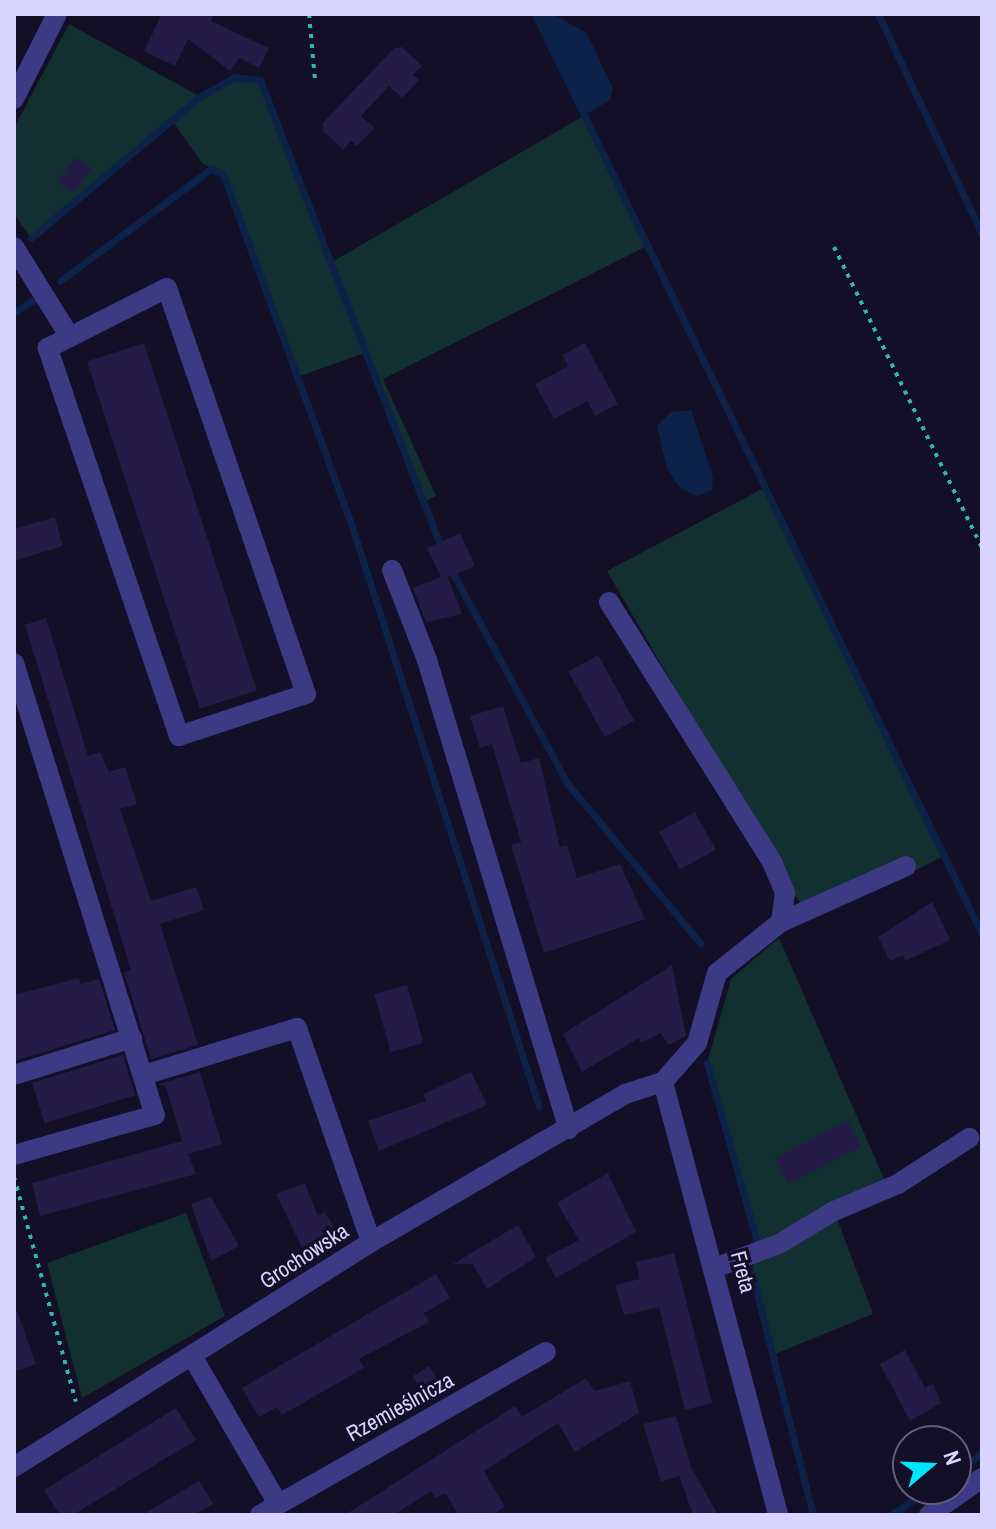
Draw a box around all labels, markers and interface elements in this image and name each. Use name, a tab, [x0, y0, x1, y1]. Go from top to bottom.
street label: Grochowska	[255, 1218, 353, 1294]
street label: Freta	[725, 1248, 761, 1296]
street label: Rzemieślnicza	[342, 1367, 458, 1447]
north arrow	[892, 1425, 972, 1505]
text: N	[936, 1447, 969, 1469]

